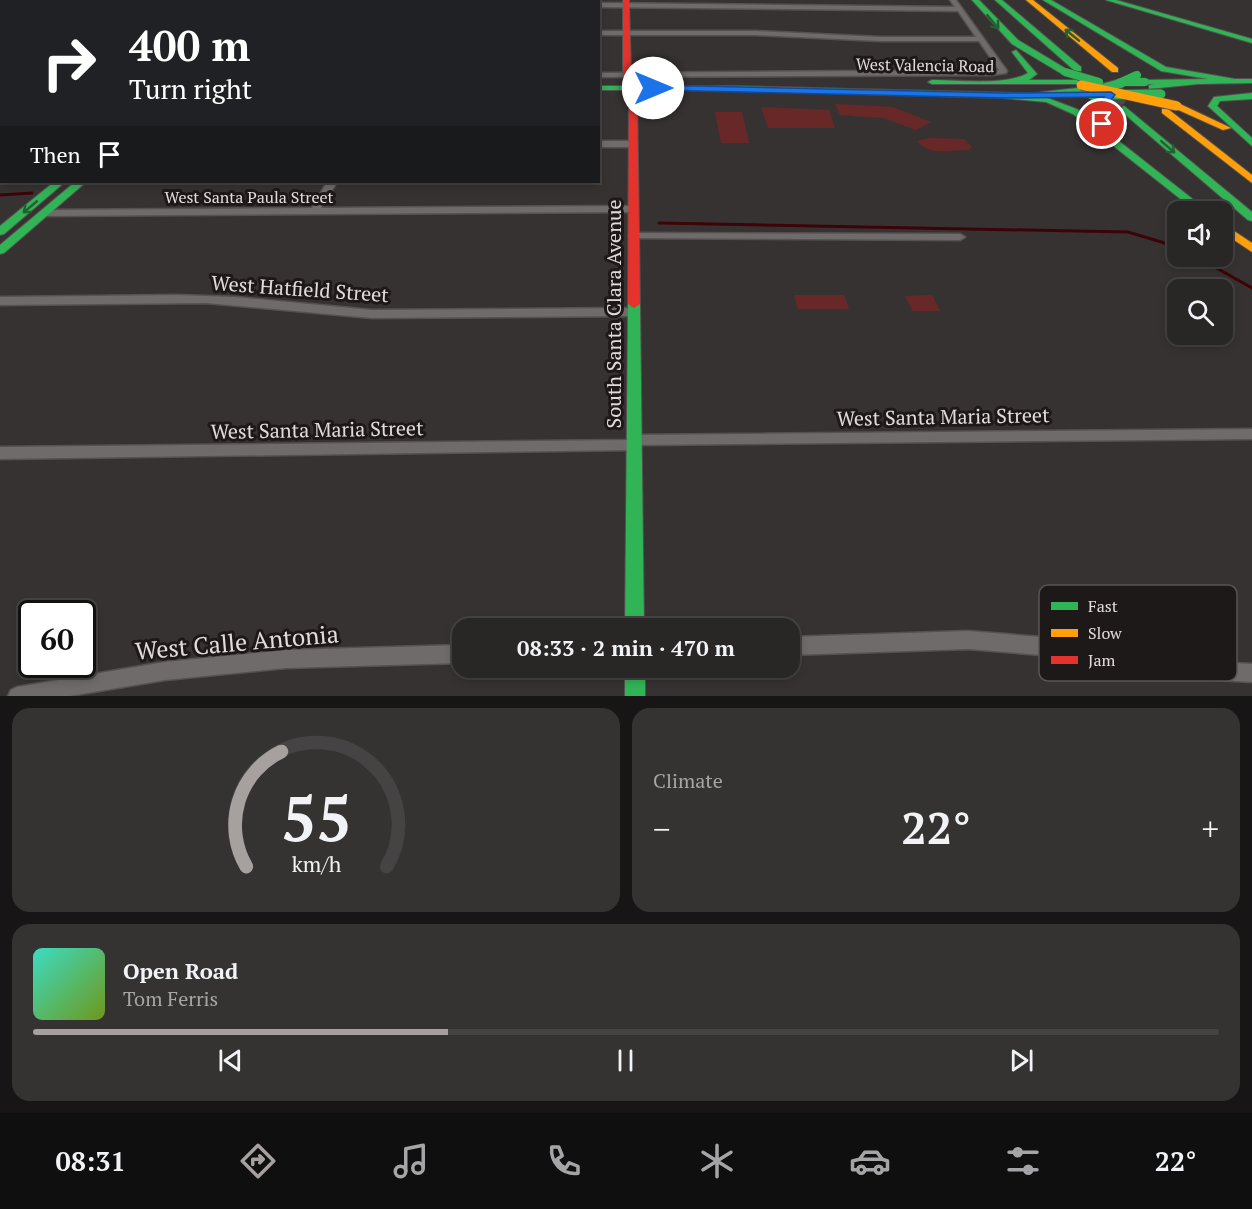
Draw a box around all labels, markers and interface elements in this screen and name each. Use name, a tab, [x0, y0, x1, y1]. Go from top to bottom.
one-way arrow	[987, 14, 1000, 30]
text: 400 m	[129, 17, 250, 73]
icon: right	[30, 24, 108, 102]
one-way arrow	[1064, 29, 1080, 42]
street label: West Valencia Road	[856, 53, 994, 77]
position arrow	[621, 56, 685, 120]
text: Turn right	[129, 71, 252, 107]
pin	[1076, 98, 1127, 149]
icon: arrive	[1085, 107, 1118, 140]
icon: arrive	[93, 138, 126, 171]
text: Then	[30, 140, 81, 169]
one-way arrow	[1160, 140, 1175, 154]
street label: West Santa Paula Street	[164, 186, 334, 208]
street label: South Santa Clara Avenue	[600, 199, 627, 429]
one-way arrow	[22, 200, 38, 213]
map controls	[1167, 201, 1233, 345]
button: sound	[1167, 201, 1233, 267]
street label: West Hatfield Street	[210, 269, 390, 308]
button: search	[1167, 279, 1233, 345]
street label: West Santa Maria Street	[836, 401, 1050, 432]
street label: West Santa Maria Street	[210, 414, 424, 445]
legend	[1039, 585, 1237, 681]
text: Fast	[1088, 595, 1118, 617]
speed limit sign: 60	[18, 600, 96, 678]
street label: West Calle Antonia	[134, 617, 340, 667]
text: Slow	[1088, 622, 1122, 644]
text: 08:33 · 2 min · 470 m	[517, 633, 735, 662]
text: Jam	[1088, 649, 1116, 671]
text: Climate	[653, 767, 723, 794]
text: 55	[281, 776, 351, 859]
text: 22°	[901, 797, 971, 857]
text: −	[653, 807, 671, 850]
text: +	[1201, 807, 1219, 850]
text: km/h	[291, 850, 341, 878]
text: Open Road	[123, 956, 238, 985]
text: Tom Ferris	[123, 985, 218, 1012]
icon: previous	[214, 1044, 247, 1077]
icon: pause	[609, 1044, 642, 1077]
icon: next	[1005, 1044, 1038, 1077]
icon: directions	[237, 1140, 279, 1182]
icon: music	[390, 1140, 432, 1182]
icon: phone	[543, 1140, 585, 1182]
icon: climate	[696, 1140, 738, 1182]
icon: car	[849, 1140, 891, 1182]
icon: filters	[1002, 1140, 1044, 1182]
text: 08:31	[56, 1143, 126, 1179]
text: 22°	[1155, 1143, 1196, 1179]

